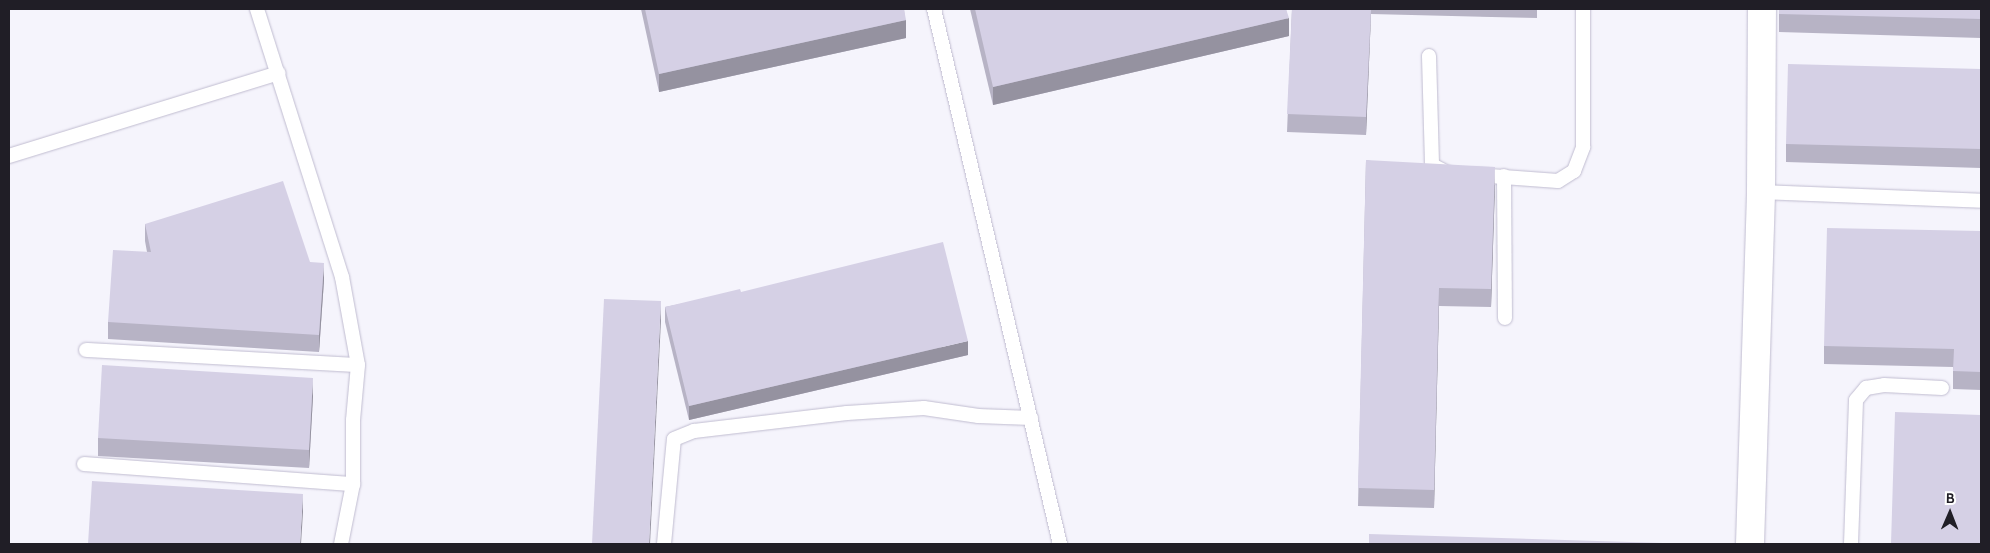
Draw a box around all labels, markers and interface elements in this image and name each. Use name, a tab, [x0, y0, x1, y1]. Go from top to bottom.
north arrow	[1925, 488, 1975, 538]
text: B	[1946, 489, 1955, 507]

